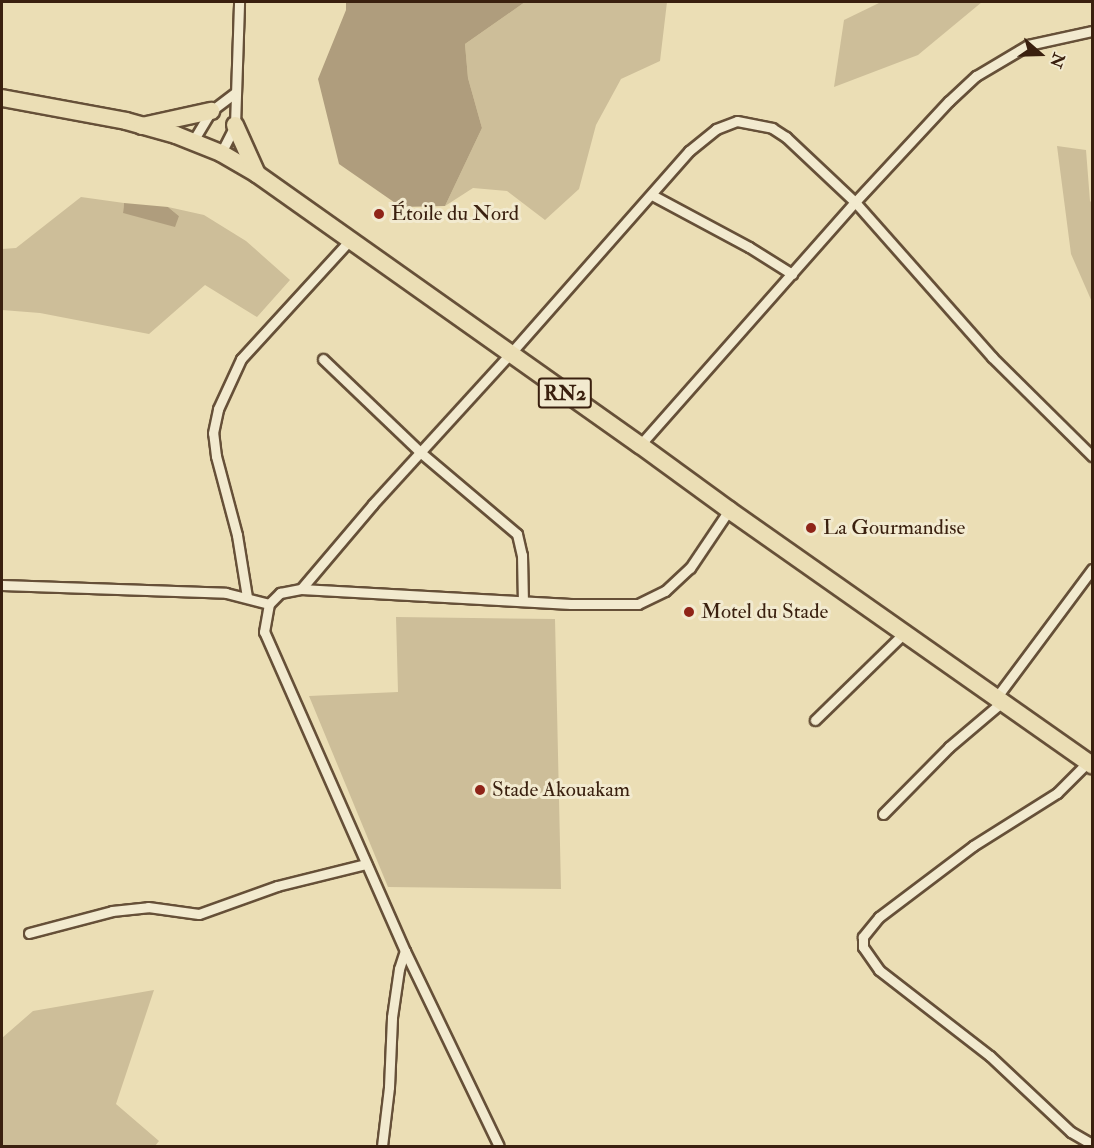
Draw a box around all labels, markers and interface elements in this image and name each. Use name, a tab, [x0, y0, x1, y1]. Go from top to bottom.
north arrow	[1010, 24, 1070, 84]
text: N	[1045, 50, 1069, 70]
place label: Étoile du Nord	[391, 201, 519, 227]
marker: Étoile du Nord	[372, 207, 386, 221]
road number: RN2	[536, 376, 594, 410]
place label: La Gourmandise	[823, 515, 965, 541]
marker: La Gourmandise	[804, 521, 818, 535]
place label: Motel du Stade	[701, 599, 828, 625]
marker: Motel du Stade	[682, 605, 696, 619]
place label: Stade Akouakam	[492, 777, 630, 803]
marker: Stade Akouakam	[473, 783, 487, 797]

